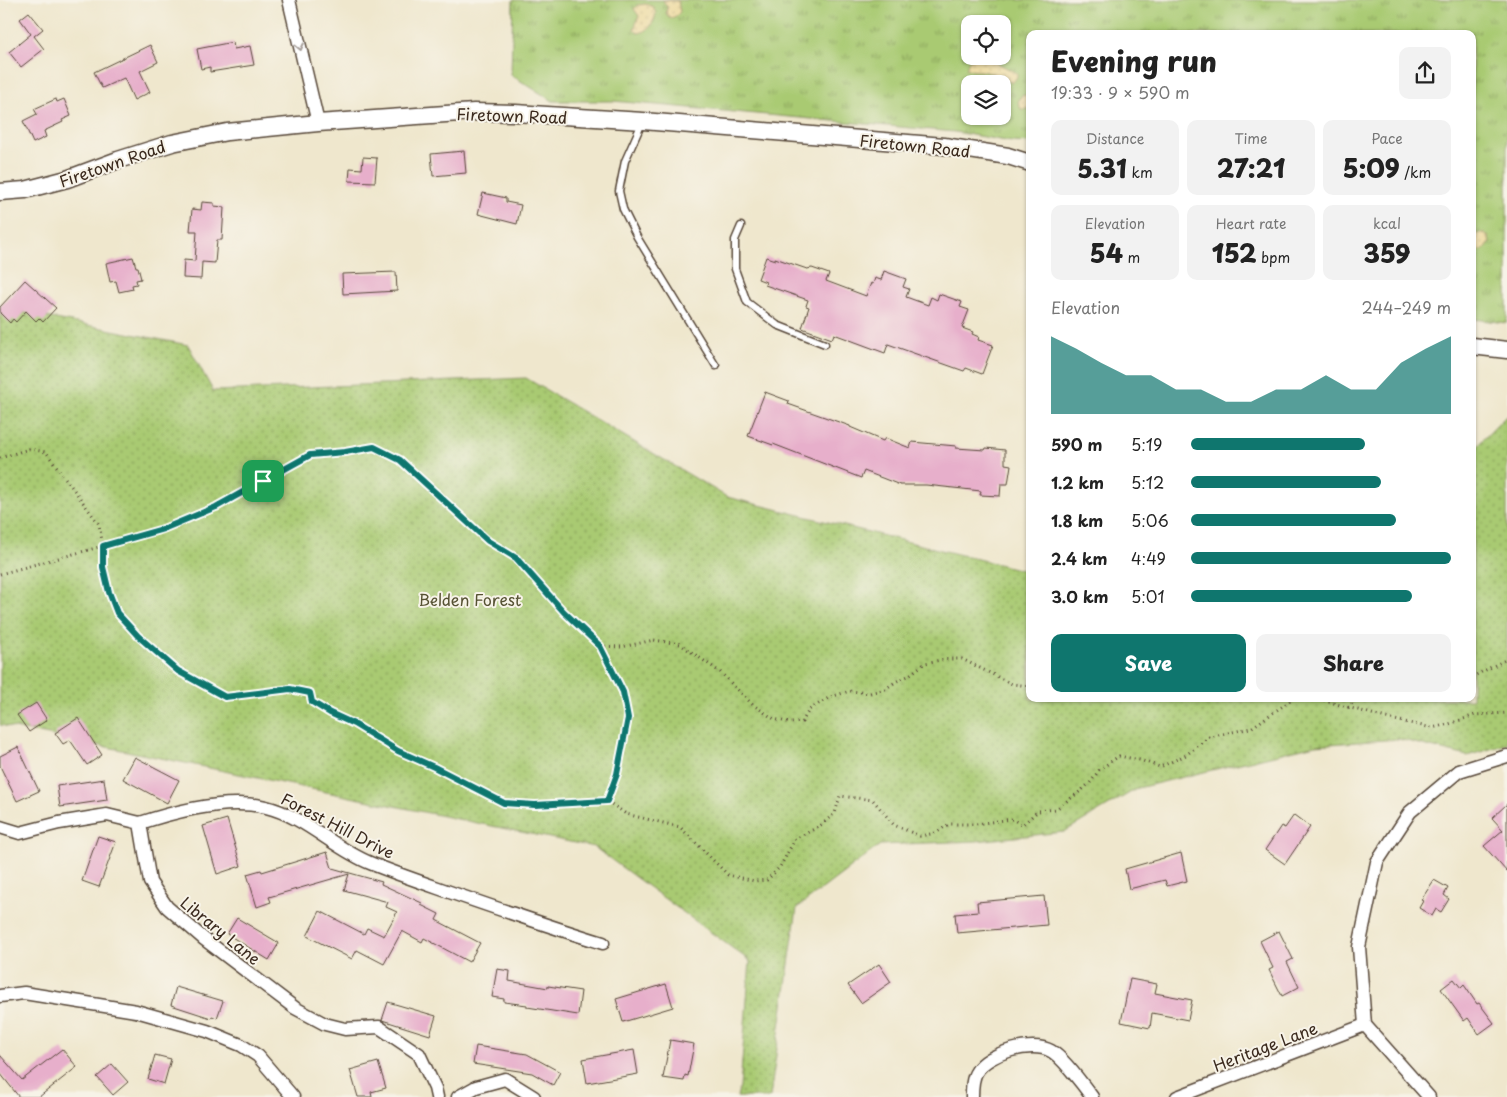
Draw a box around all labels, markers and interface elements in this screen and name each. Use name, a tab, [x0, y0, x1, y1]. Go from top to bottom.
map controls	[961, 15, 1011, 125]
button: locate	[961, 15, 1011, 65]
text: Evening run	[1051, 39, 1217, 82]
one-way arrow	[294, 43, 305, 52]
button: share	[1399, 47, 1451, 99]
button: layers	[961, 75, 1011, 125]
text: 19:33 · 9 × 590 m	[1051, 80, 1190, 104]
street label: Firetown Road	[456, 101, 568, 129]
street label: Firetown Road	[859, 127, 971, 163]
text: Distance	[1086, 128, 1144, 149]
text: Time	[1234, 128, 1268, 149]
text: Pace	[1371, 128, 1403, 149]
street label: Firetown Road	[56, 134, 168, 192]
text: 5.31	[1077, 149, 1127, 187]
text: 27:21	[1217, 149, 1285, 187]
text: 5:09	[1343, 149, 1400, 187]
text: km	[1127, 162, 1153, 183]
text: /km	[1400, 162, 1431, 183]
text: Elevation	[1085, 213, 1145, 234]
text: Heart rate	[1216, 213, 1286, 234]
text: kcal	[1373, 213, 1401, 234]
text: 54	[1090, 234, 1123, 272]
text: 152	[1212, 234, 1257, 272]
text: 359	[1364, 234, 1410, 272]
text: m	[1123, 247, 1140, 268]
text: bpm	[1257, 247, 1290, 268]
text: Elevation	[1051, 295, 1120, 319]
text: 244–249 m	[1362, 295, 1451, 319]
text: 590 m	[1051, 432, 1102, 456]
text: 5:19	[1131, 432, 1162, 456]
pin	[242, 460, 284, 502]
icon: arrive	[249, 467, 277, 495]
text: 1.2 km	[1051, 470, 1104, 494]
text: 5:12	[1131, 470, 1164, 494]
text: 1.8 km	[1051, 508, 1103, 532]
text: 5:06	[1131, 508, 1169, 532]
text: 2.4 km	[1051, 546, 1107, 570]
text: 4:49	[1131, 546, 1166, 570]
text: 3.0 km	[1051, 584, 1108, 608]
text: 5:01	[1131, 584, 1165, 608]
park label: Belden Forest	[418, 587, 522, 611]
button: Save	[1051, 634, 1246, 692]
button: Share	[1256, 634, 1451, 692]
street label: Forest Hill Drive	[277, 786, 399, 864]
street label: Library Lane	[176, 890, 266, 970]
street label: Heritage Lane	[1209, 1015, 1321, 1077]

